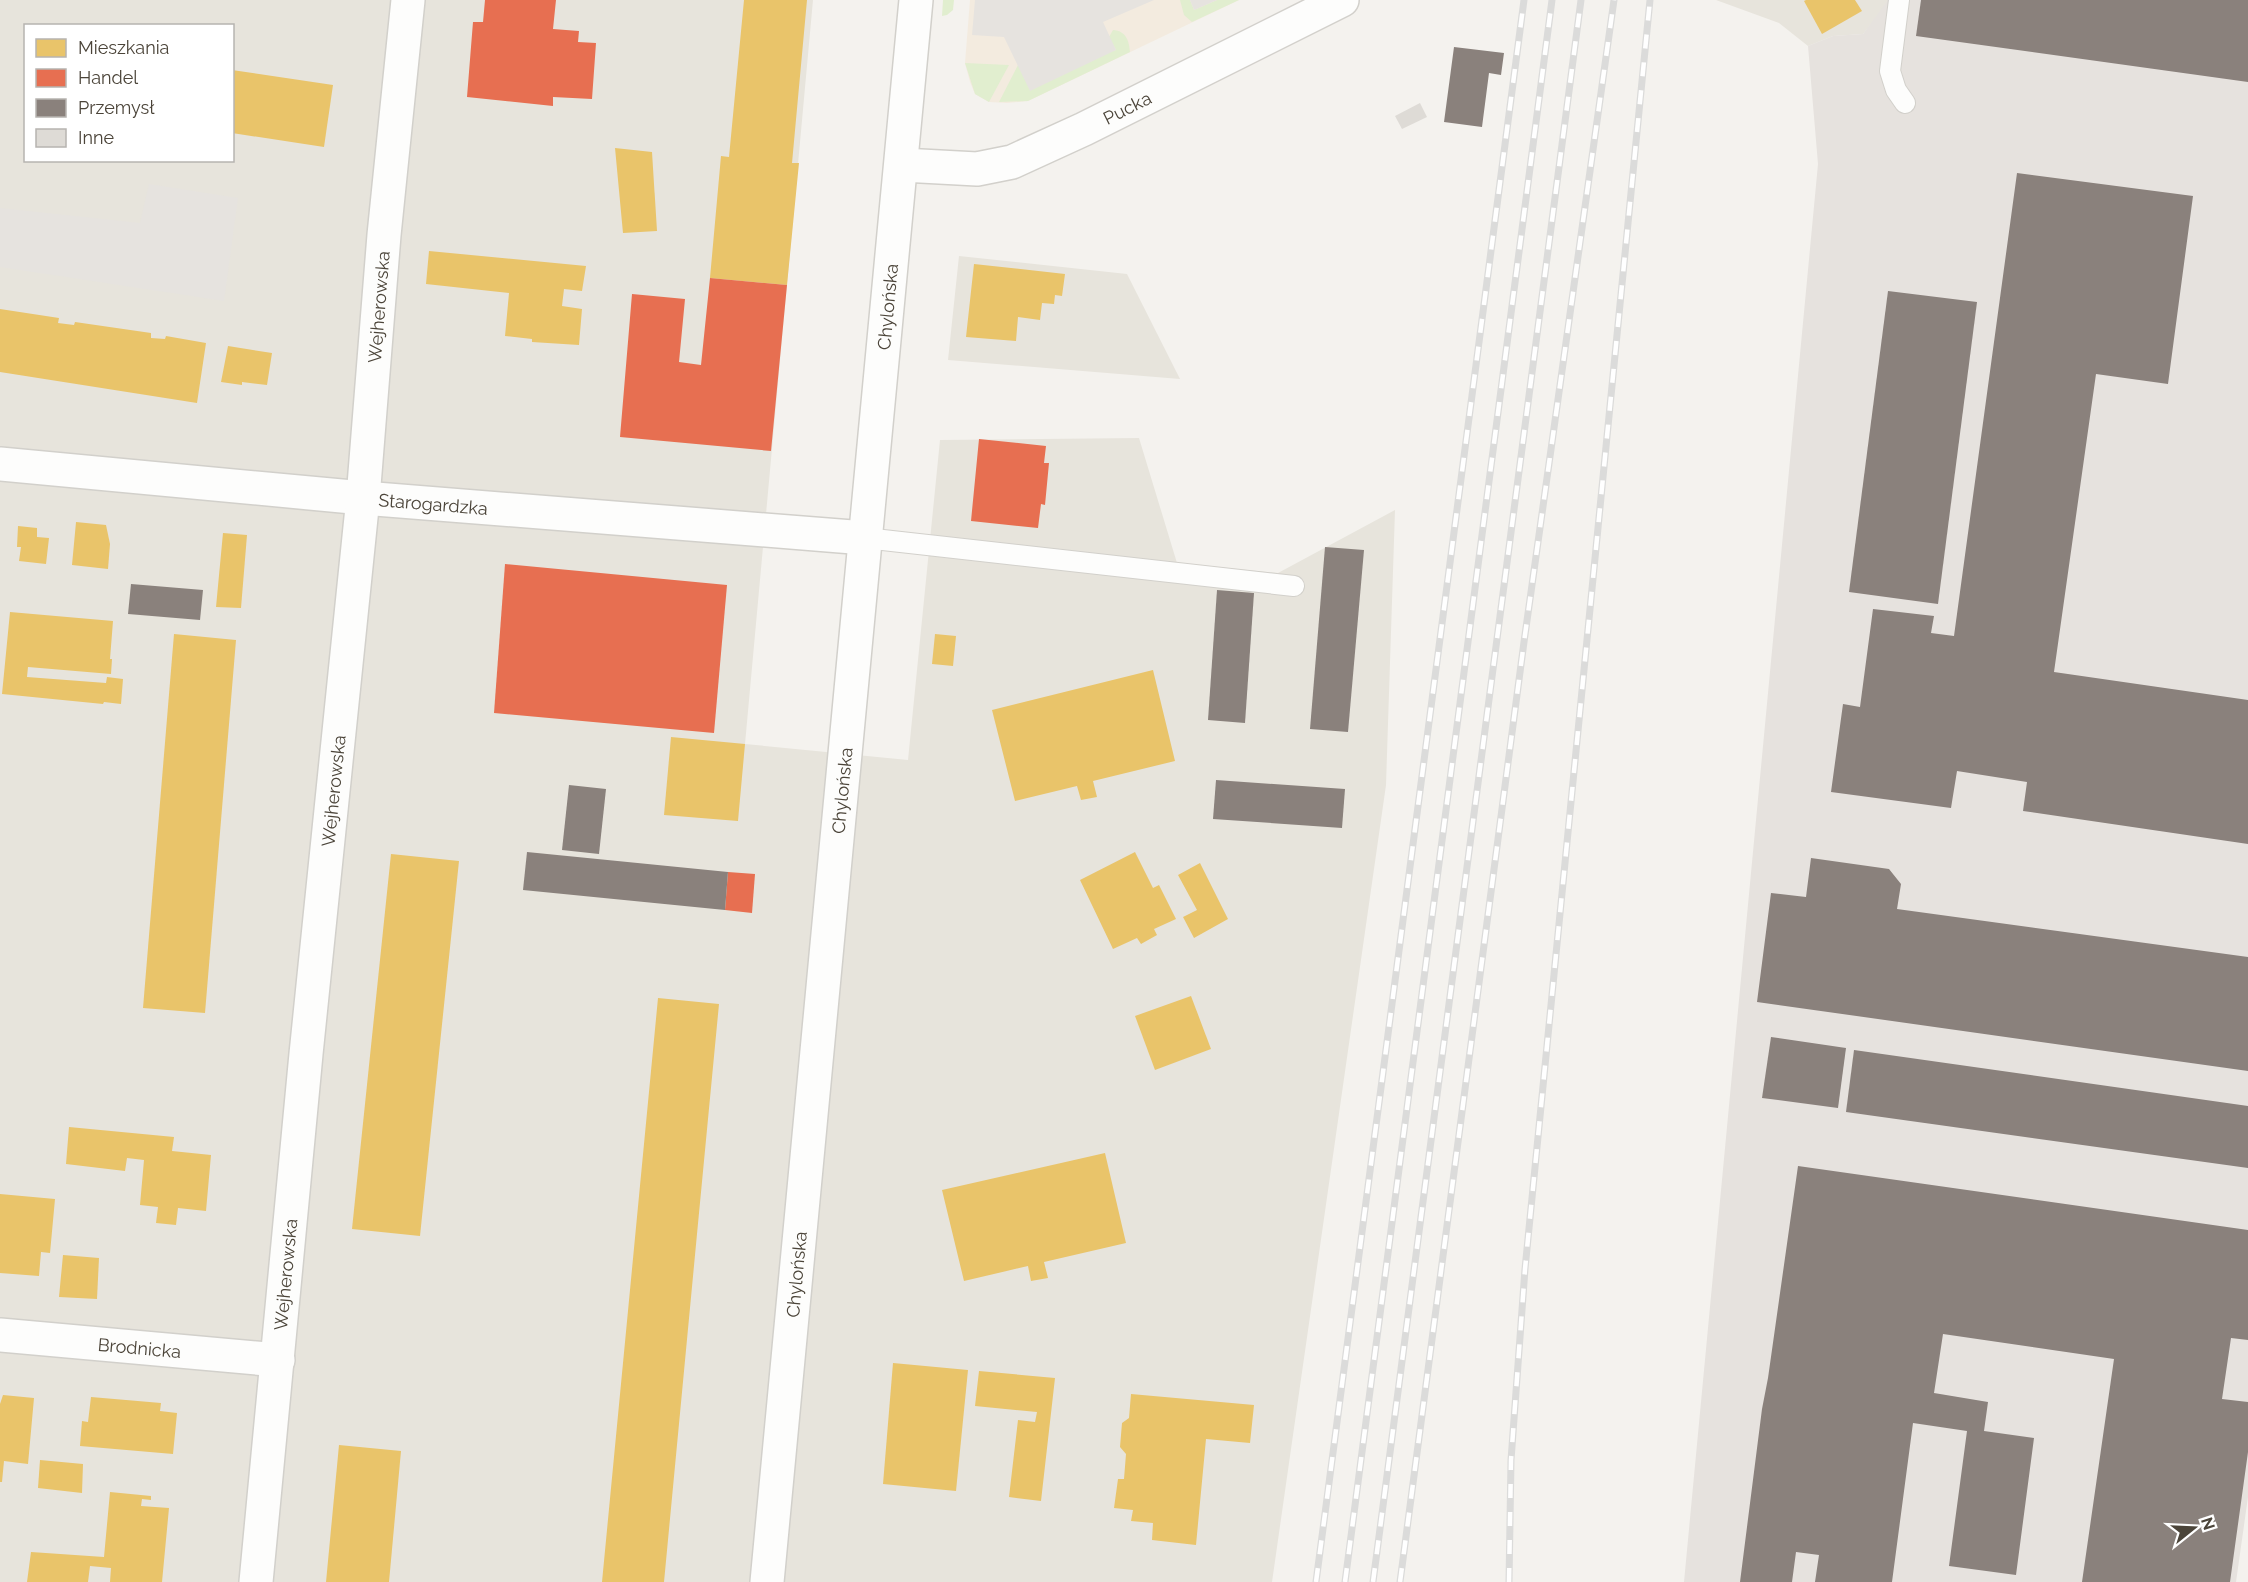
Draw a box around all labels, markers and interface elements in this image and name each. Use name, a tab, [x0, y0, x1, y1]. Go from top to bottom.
legend	[24, 24, 234, 162]
text: Mieszkania	[78, 37, 169, 58]
text: Handel	[78, 67, 138, 88]
street label: Pucka	[1099, 87, 1154, 128]
text: Przemysł	[78, 97, 155, 118]
text: Inne	[78, 127, 114, 148]
street label: Wejherowska	[363, 250, 393, 364]
street label: Chylońska	[873, 263, 902, 351]
street label: Starogardzka	[378, 489, 489, 518]
street label: Wejherowska	[317, 734, 349, 848]
street label: Chylońska	[827, 746, 856, 835]
street label: Wejherowska	[269, 1218, 301, 1331]
street label: Chylońska	[781, 1230, 810, 1318]
street label: Brodnicka	[97, 1333, 182, 1362]
north arrow	[2164, 1498, 2224, 1558]
text: N	[2197, 1515, 2219, 1532]

